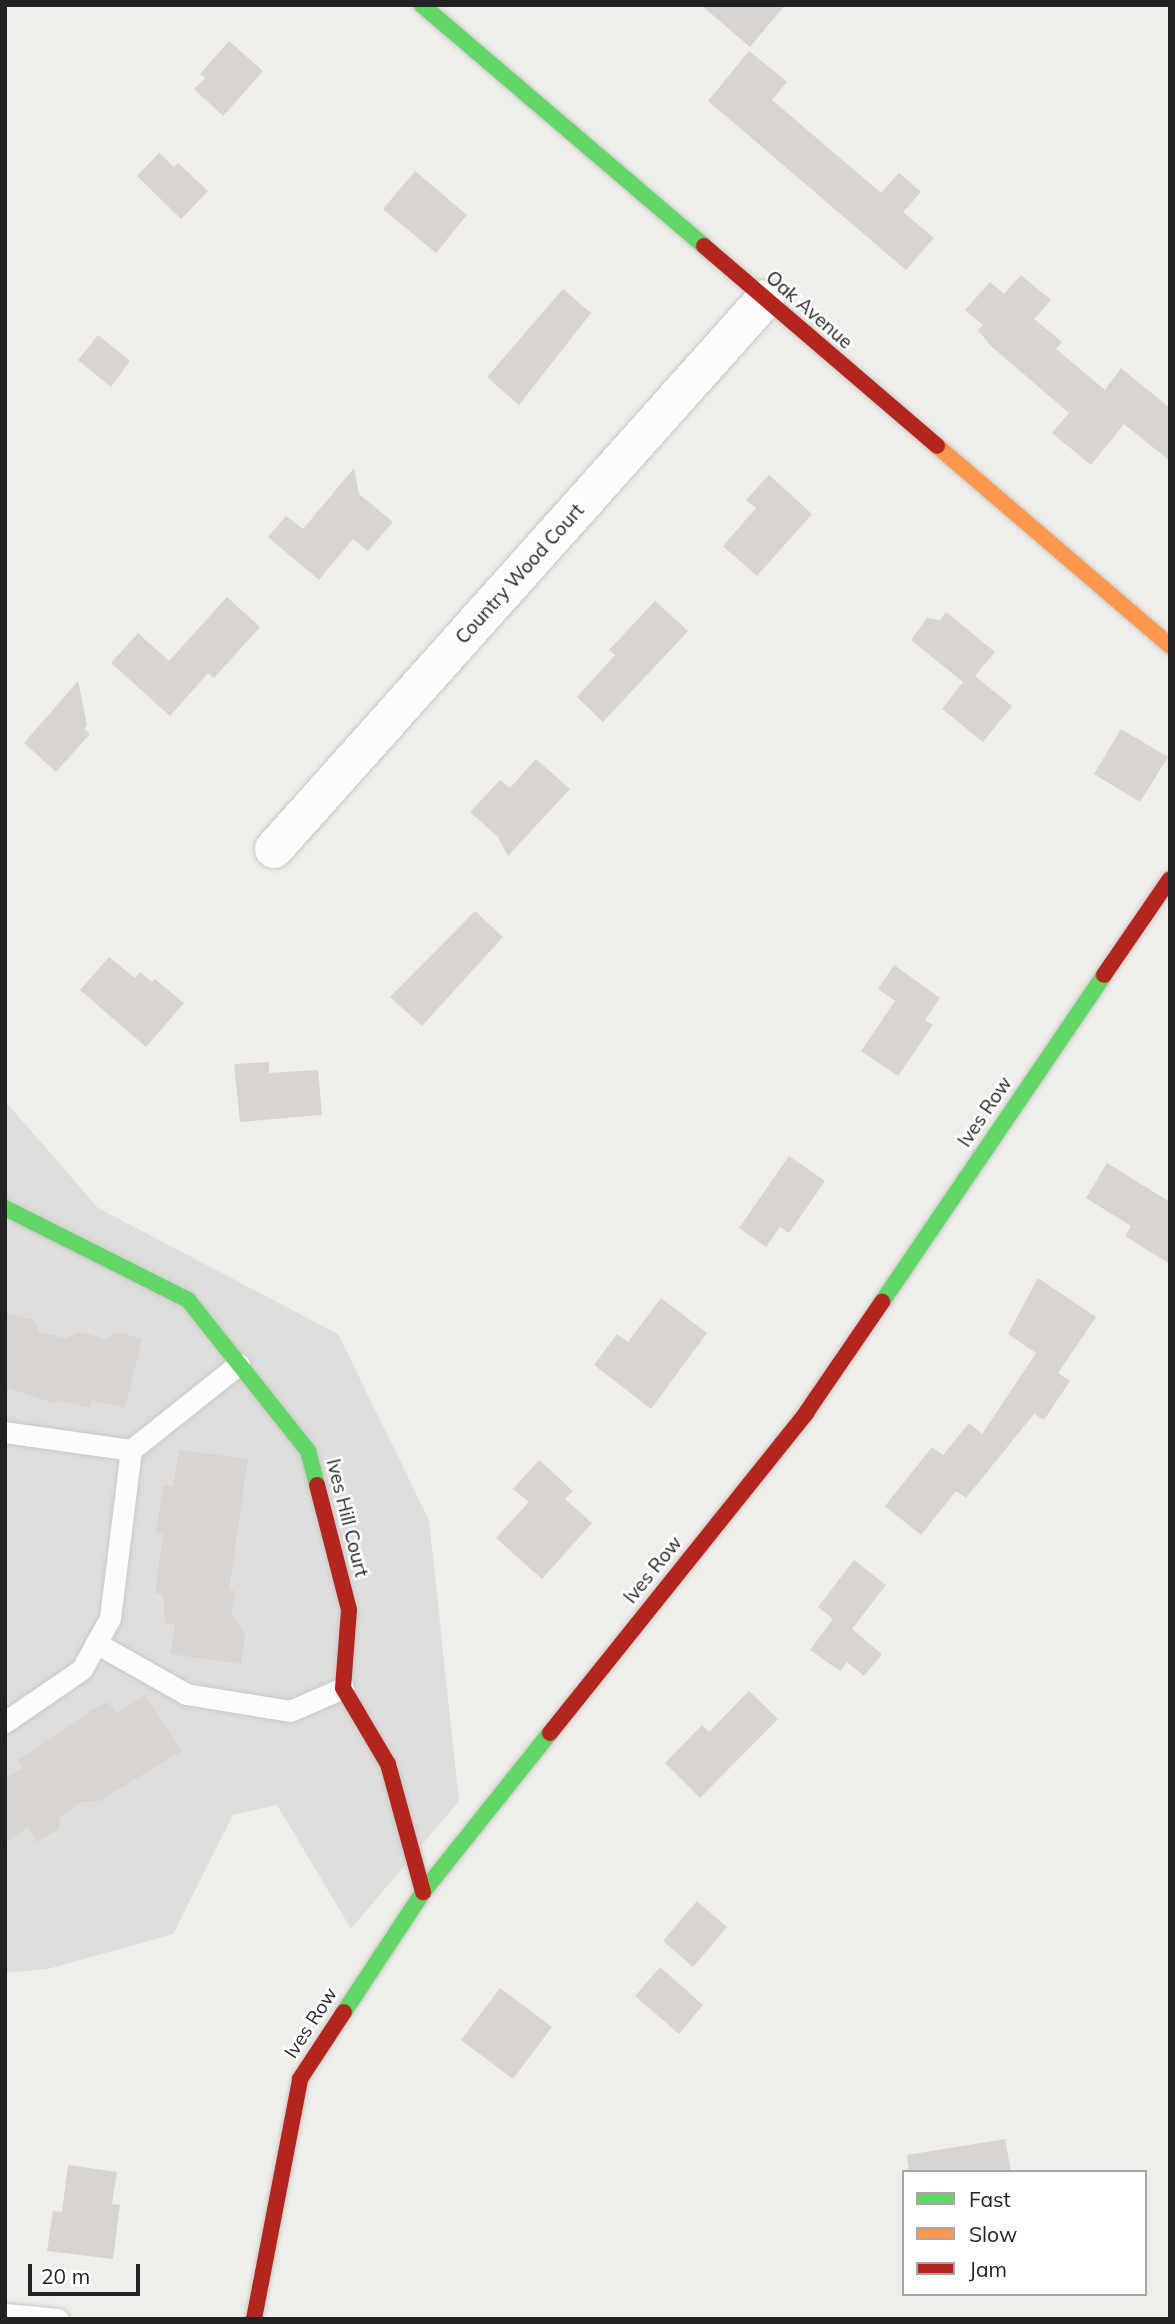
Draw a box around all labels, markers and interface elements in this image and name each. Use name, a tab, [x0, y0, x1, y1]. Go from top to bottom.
street label: Oak Avenue	[761, 266, 857, 354]
street label: Country Wood Court	[451, 499, 589, 649]
street label: Ives Row	[953, 1073, 1017, 1151]
street label: Ives Hill Court	[321, 1457, 373, 1579]
street label: Ives Row	[619, 1532, 687, 1608]
street label: Ives Row	[280, 1983, 342, 2063]
legend	[902, 2170, 1147, 2296]
text: Fast	[969, 2186, 1011, 2212]
text: Slow	[969, 2221, 1017, 2247]
scale bar	[32, 2250, 144, 2294]
text: Jam	[969, 2256, 1007, 2282]
text: 20 m	[41, 2263, 90, 2289]

